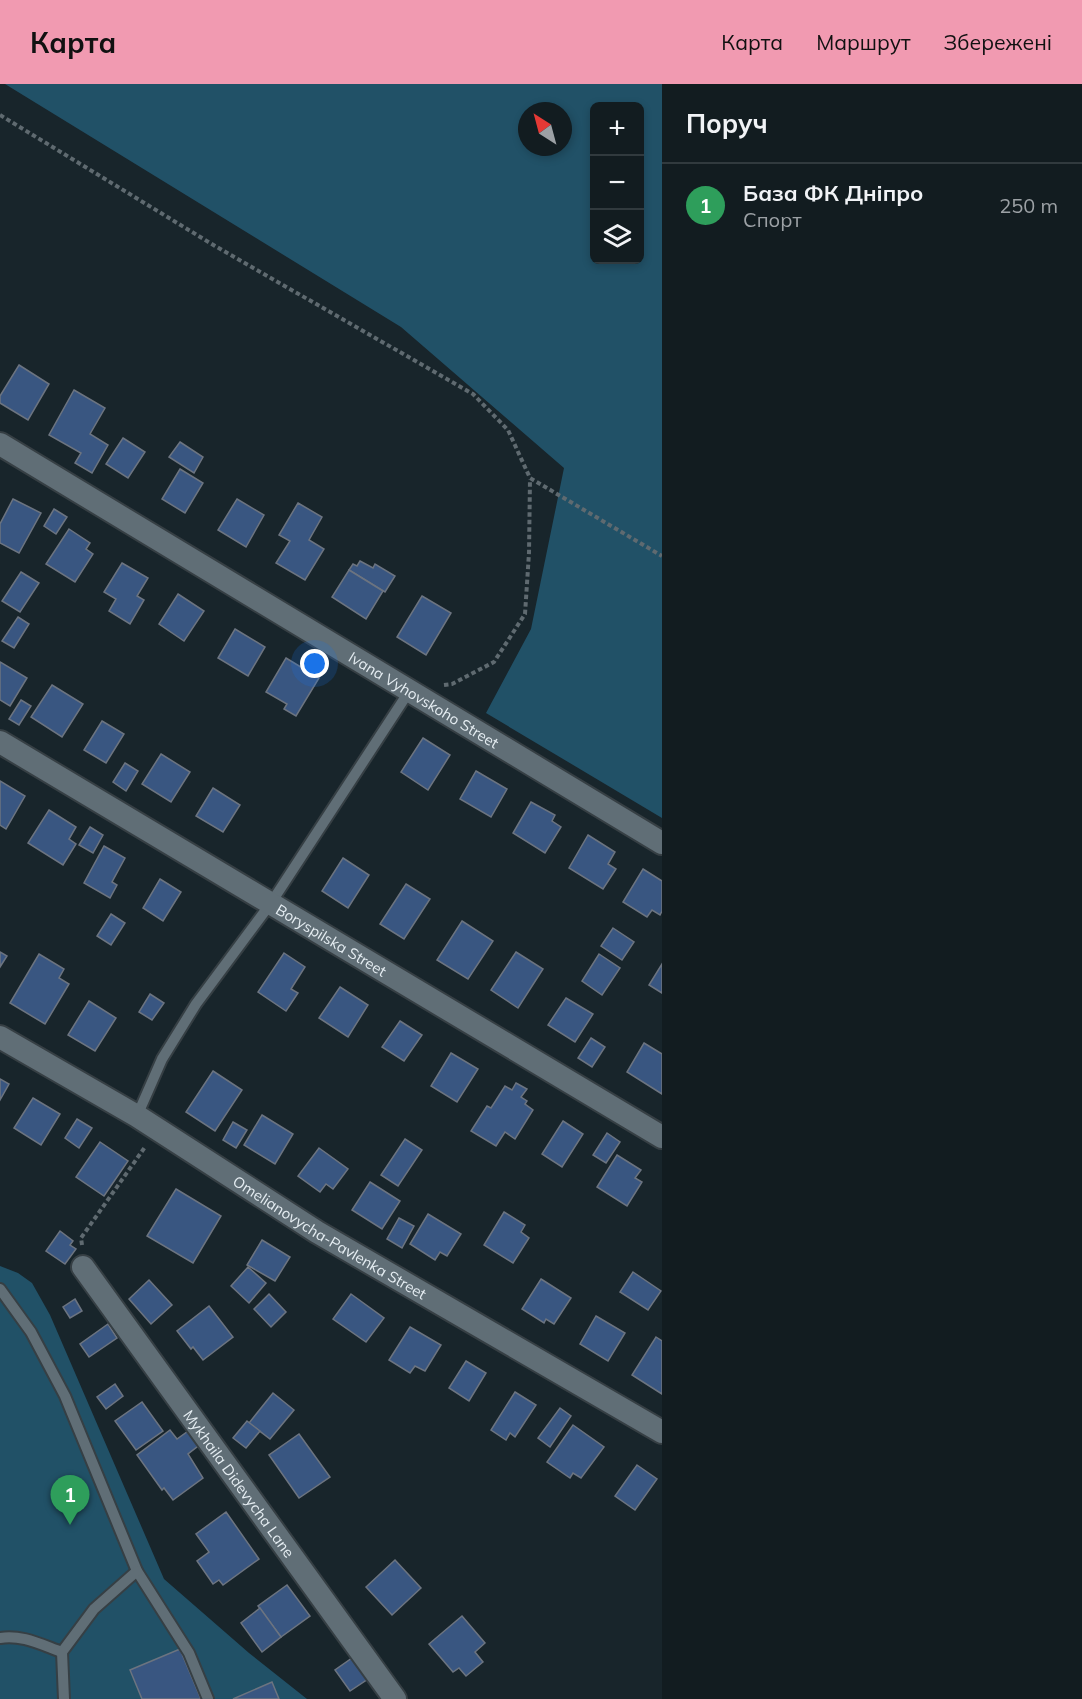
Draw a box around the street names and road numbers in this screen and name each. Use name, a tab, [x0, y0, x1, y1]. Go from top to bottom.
street label: Ivana Vyhovskoho Street	[345, 647, 503, 752]
street label: Boryspilska Street	[273, 899, 390, 980]
street label: Omelianovycha-Pavlenka Street	[230, 1171, 430, 1303]
street label: Mykhaila Didevycha Lane	[180, 1406, 299, 1561]

